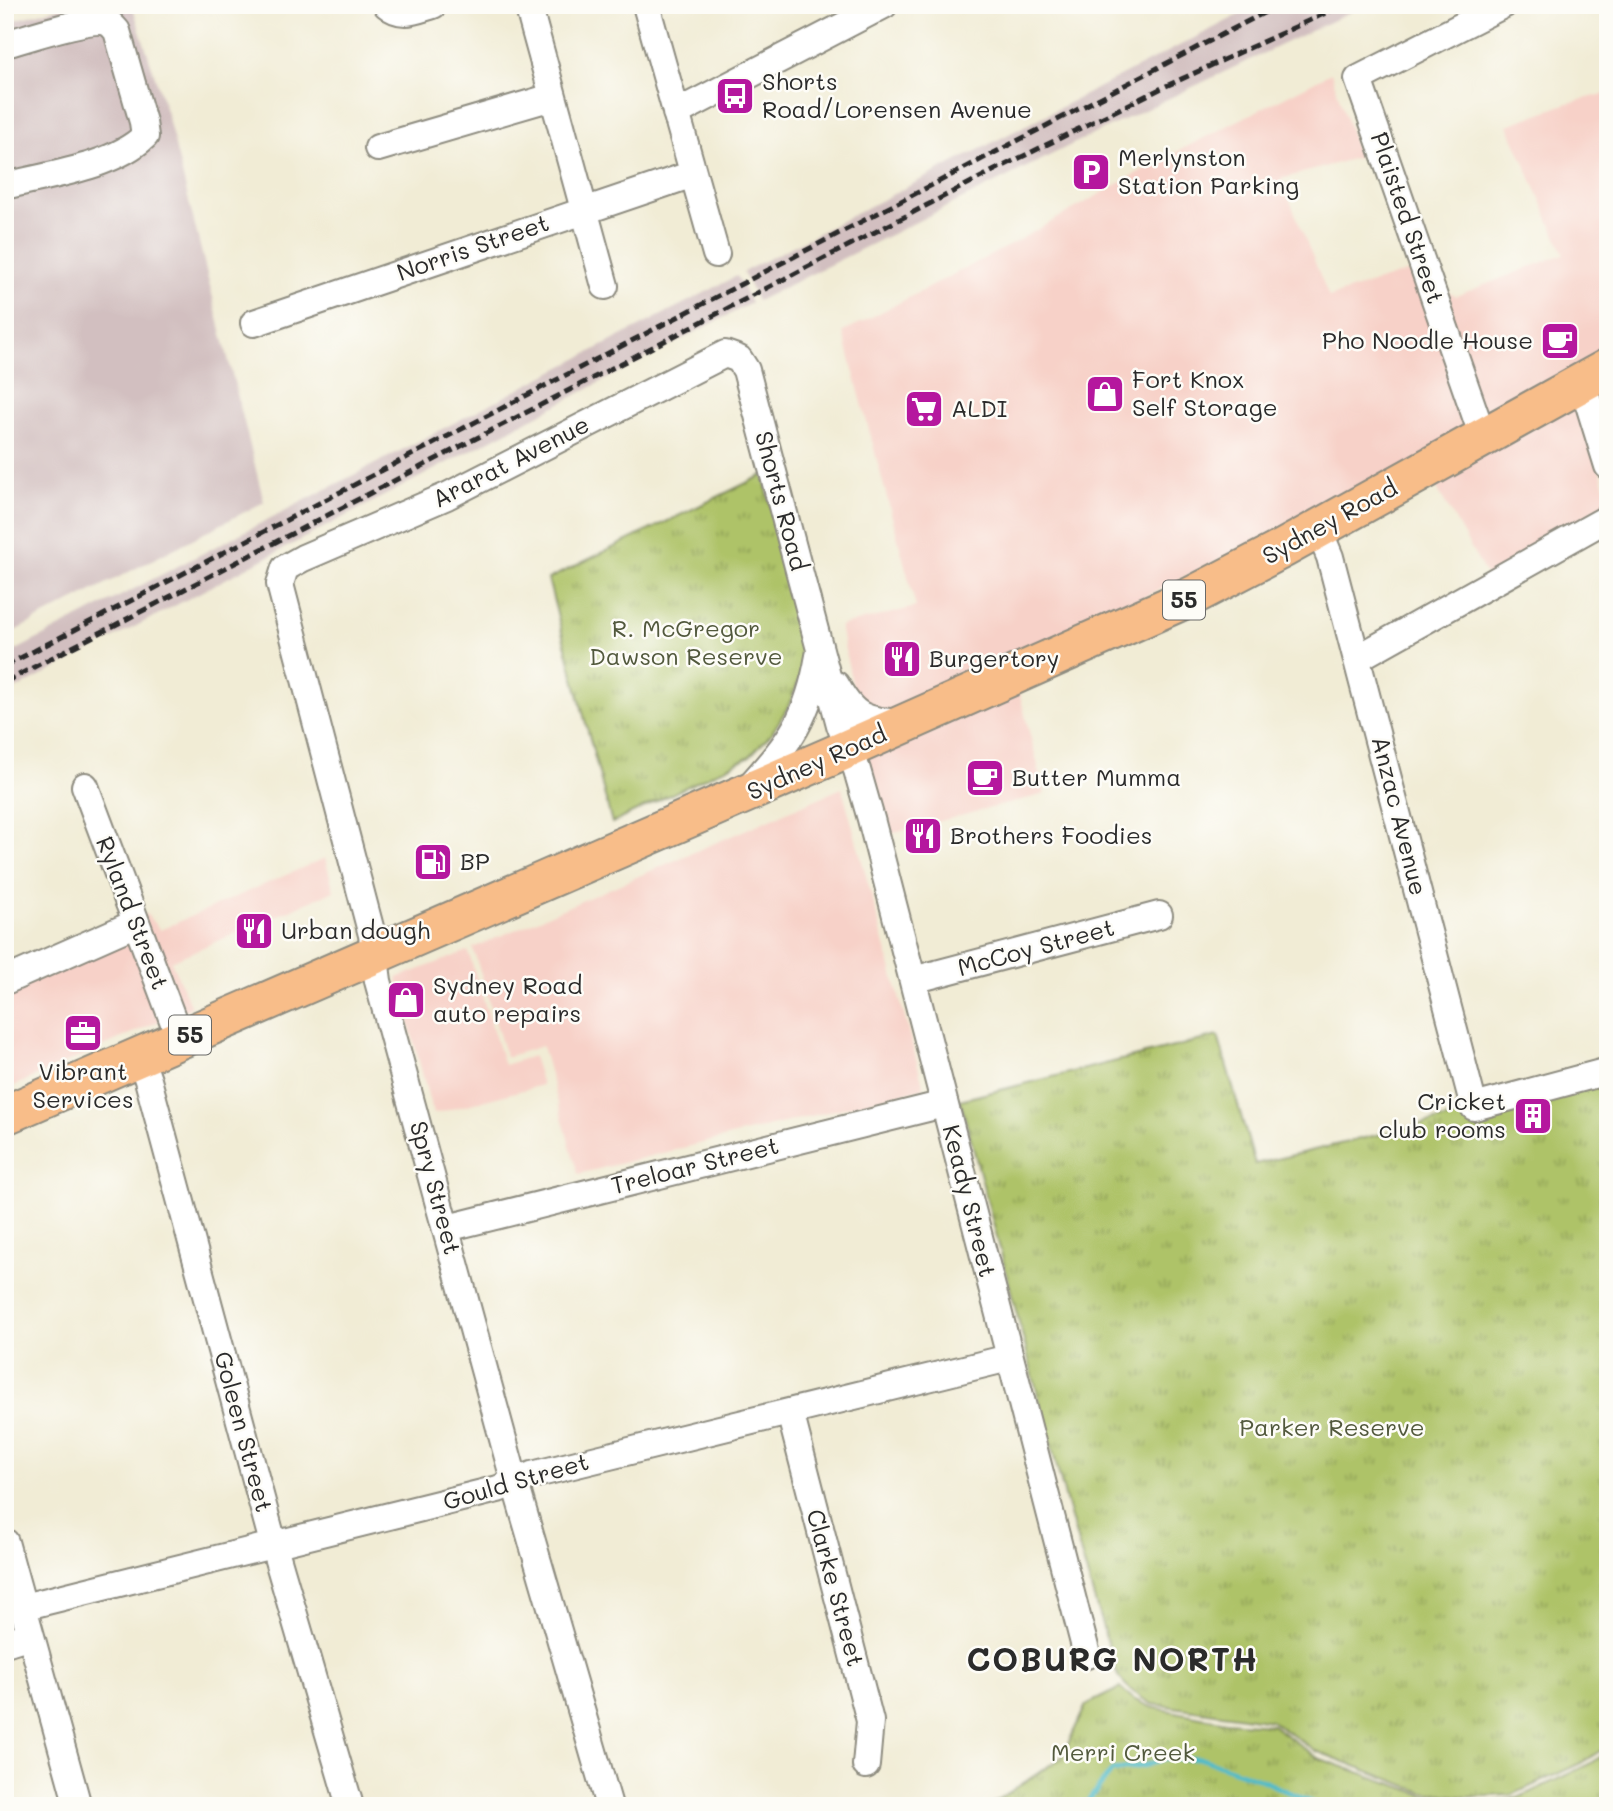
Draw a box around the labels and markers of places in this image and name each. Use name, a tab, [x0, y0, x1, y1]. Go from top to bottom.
place label: Shorts Road/Lorensen Avenue	[762, 65, 1032, 124]
bus stop icon: Shorts Road/Lorensen Avenue	[714, 75, 756, 117]
place label: Merlynston Station Parking	[1118, 141, 1299, 200]
parking icon: Merlynston Station Parking	[1070, 151, 1112, 193]
cafe icon: Pho Noodle House	[1539, 320, 1581, 362]
place label: Pho Noodle House	[1322, 324, 1533, 355]
place label: Fort Knox Self Storage	[1132, 363, 1278, 422]
shop icon: Fort Knox Self Storage	[1084, 373, 1126, 415]
supermarket icon: ALDI	[903, 388, 945, 430]
place label: ALDI	[951, 392, 1007, 423]
restaurant icon: Burgertory	[881, 638, 923, 680]
place label: Burgertory	[929, 642, 1059, 673]
cafe icon: Butter Mumma	[964, 757, 1006, 799]
place label: Butter Mumma	[1012, 761, 1181, 792]
restaurant icon: Brothers Foodies	[902, 815, 944, 857]
place label: Brothers Foodies	[950, 819, 1153, 850]
fuel station icon: BP	[412, 841, 454, 883]
place label: BP	[460, 845, 490, 876]
restaurant icon: Urban dough	[233, 910, 275, 952]
place label: Urban dough	[281, 914, 430, 945]
place label: Sydney Road auto repairs	[433, 969, 582, 1028]
shop icon: Sydney Road auto repairs	[385, 979, 427, 1021]
office icon: Vibrant Services	[62, 1012, 104, 1054]
place label: Vibrant Services	[32, 1055, 134, 1114]
place label: Cricket club rooms	[1378, 1085, 1506, 1144]
building icon: Cricket club rooms	[1512, 1095, 1554, 1137]

